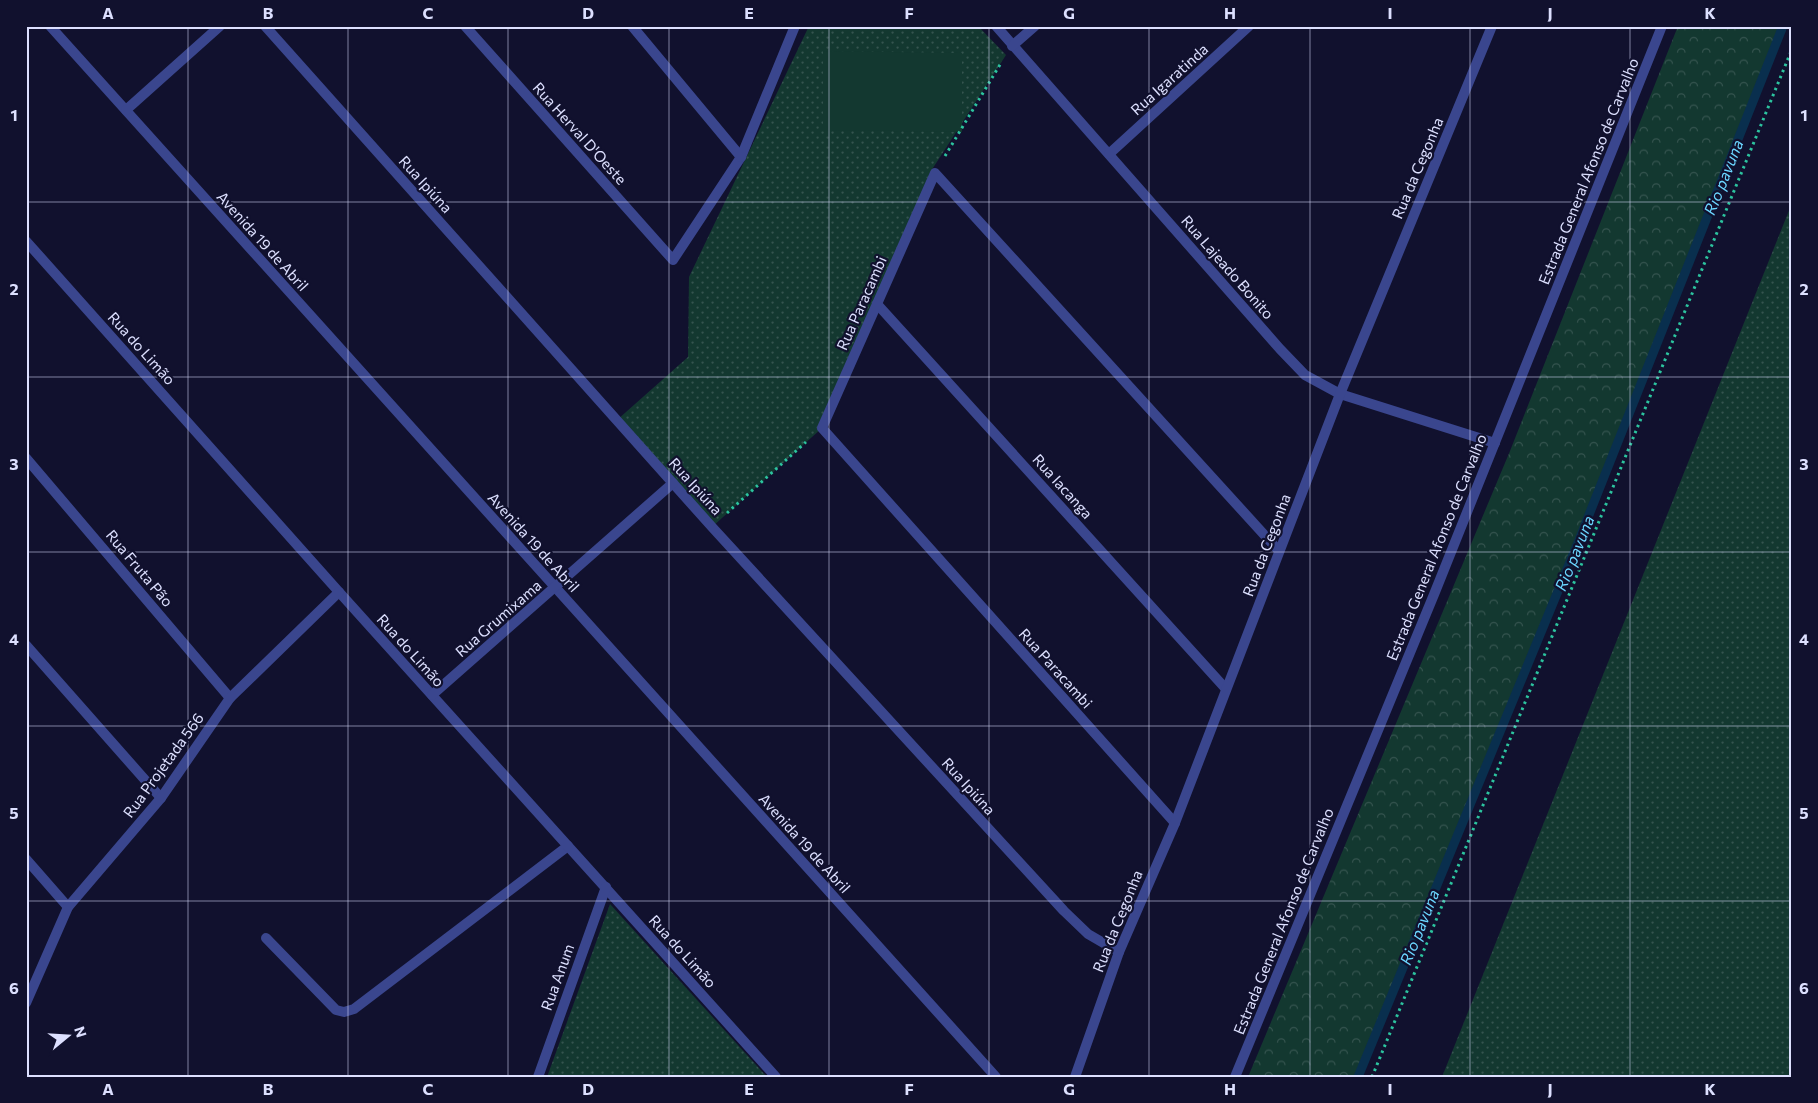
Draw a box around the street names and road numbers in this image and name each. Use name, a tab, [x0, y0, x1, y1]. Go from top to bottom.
street label: Rua Igaratinda	[1127, 40, 1211, 118]
street label: Estrada General Afonso de Carvalho	[1534, 55, 1642, 287]
street label: Rua Herval D'Oeste	[529, 78, 631, 188]
street label: Rua da Cegonha	[1387, 114, 1447, 222]
street label: Rua Ipiúna	[396, 152, 456, 216]
street label: Avenida 19 de Abril	[214, 188, 312, 294]
street label: Rua Lajeado Bonito	[1178, 211, 1278, 323]
street label: Rua Paracambi	[832, 253, 890, 353]
street label: Rua do Limão	[105, 308, 179, 388]
street label: Estrada General Afonso de Carvalho	[1382, 431, 1490, 663]
street label: Rua Iacanga	[1029, 450, 1097, 522]
street label: Rua Ipiúna	[666, 454, 726, 518]
street label: Avenida 19 de Abril	[485, 489, 583, 595]
street label: Rua da Cegonha	[1238, 491, 1294, 599]
street label: Rua Fruta Pão	[103, 526, 177, 610]
street label: Rua Grumixama	[451, 576, 545, 660]
street label: Rua do Limão	[374, 610, 448, 690]
street label: Rua Paracambi	[1015, 624, 1097, 712]
street label: Rua Projetada 566	[119, 709, 207, 821]
street label: Rua Ipiúna	[939, 754, 999, 818]
street label: Avenida 19 de Abril	[756, 790, 854, 896]
street label: Estrada General Afonso de Carvalho	[1229, 805, 1337, 1037]
street label: Rua da Cegonha	[1088, 867, 1146, 975]
street label: Rua do Limão	[646, 911, 720, 991]
street label: Rua Anum	[537, 941, 577, 1013]

